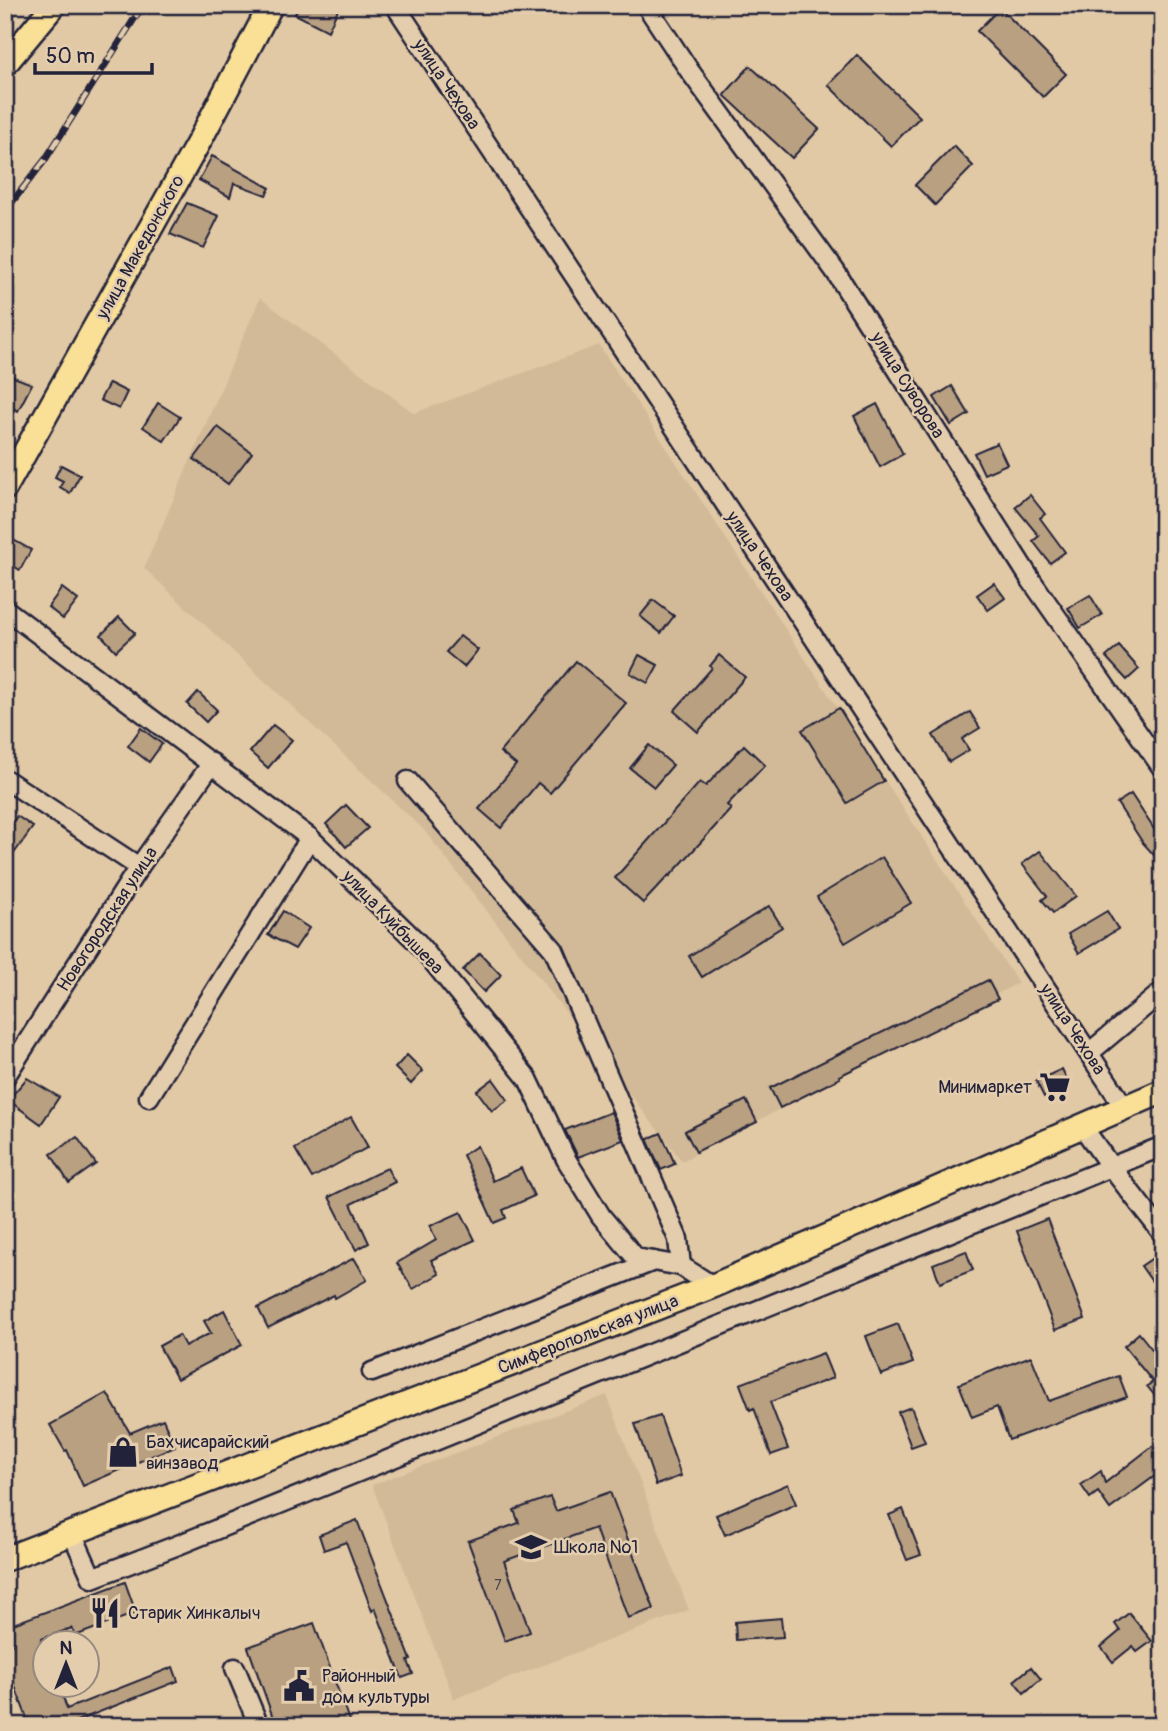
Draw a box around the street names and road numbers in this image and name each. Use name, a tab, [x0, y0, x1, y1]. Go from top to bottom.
street label: улица Чехова	[407, 34, 485, 134]
street label: улица Македонского	[91, 171, 190, 324]
street label: улица Суворова	[865, 327, 950, 443]
street label: улица Чехова	[720, 506, 798, 606]
street label: Новогородская улица	[52, 842, 163, 996]
street label: улица Куйбышева	[336, 865, 448, 979]
street label: улица Чехова	[1034, 978, 1111, 1079]
street label: Симферопольская улица	[495, 1289, 682, 1379]

